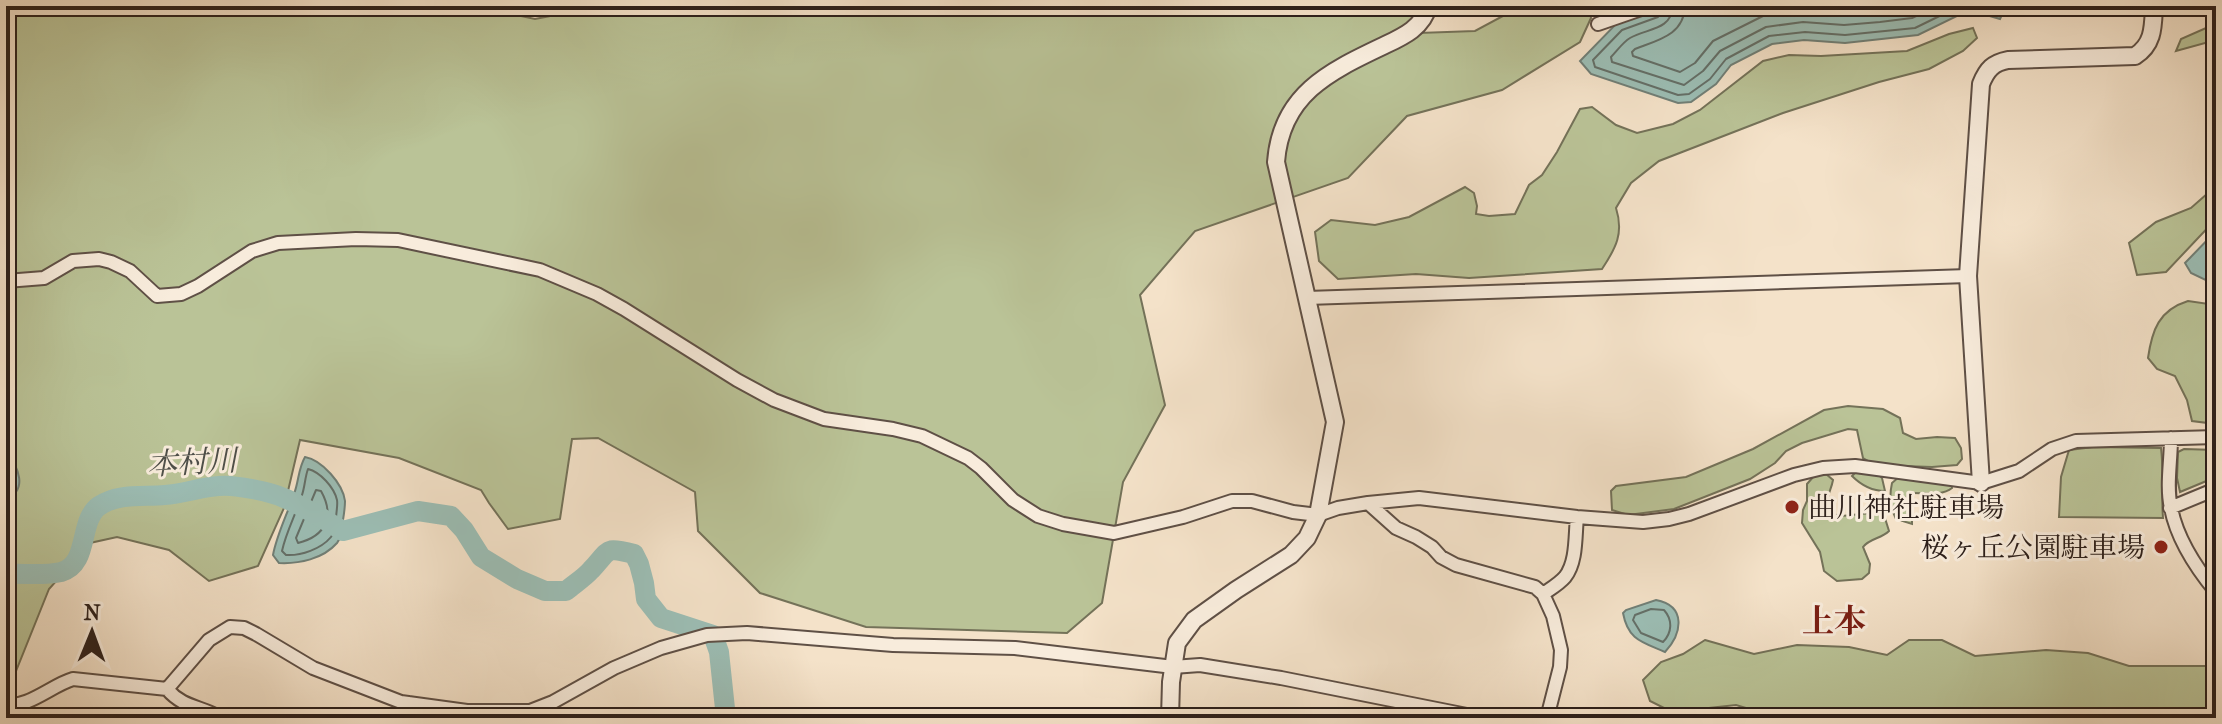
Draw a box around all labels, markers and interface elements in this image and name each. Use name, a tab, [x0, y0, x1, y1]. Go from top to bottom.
water label: 本村川	[146, 443, 241, 483]
place label: 曲川神社駐車場	[1808, 491, 2004, 524]
marker: 曲川神社駐車場	[1783, 498, 1801, 516]
place label: 桜ヶ丘公園駐車場	[1921, 531, 2145, 564]
marker: 桜ヶ丘公園駐車場	[2152, 538, 2170, 556]
north arrow	[52, 592, 132, 672]
text: N	[84, 600, 101, 626]
district label: 上本	[1802, 603, 1866, 640]

